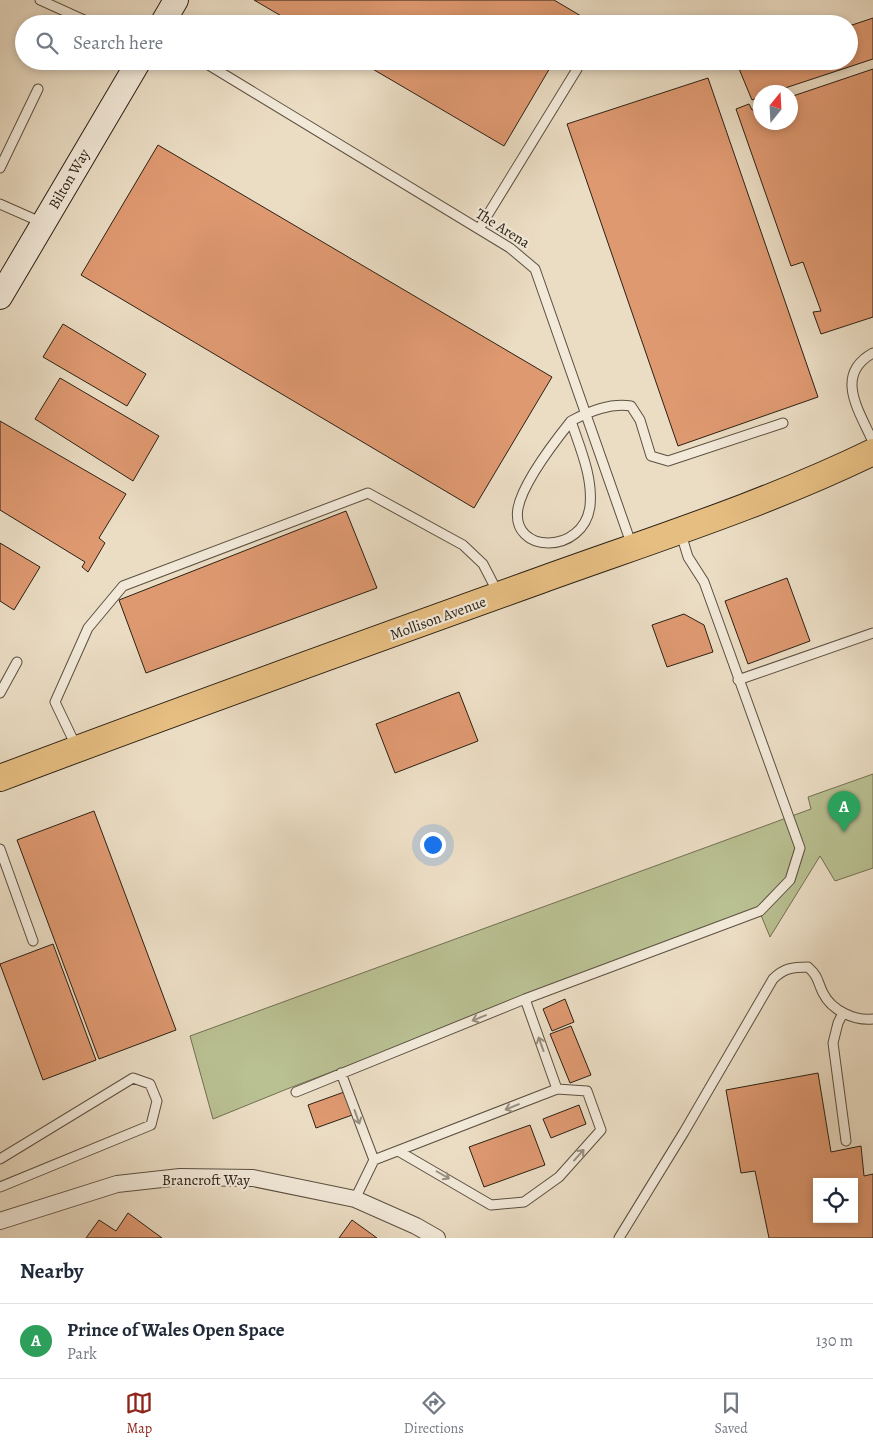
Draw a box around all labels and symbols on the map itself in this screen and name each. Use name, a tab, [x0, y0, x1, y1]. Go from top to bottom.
north arrow	[753, 85, 798, 130]
street label: Bilton Way	[44, 145, 94, 213]
street label: The Arena	[472, 203, 534, 253]
street label: Mollison Avenue	[387, 591, 489, 645]
pin: A	[828, 791, 860, 832]
your location	[420, 832, 446, 858]
one-way arrow	[472, 1014, 487, 1023]
one-way arrow	[536, 1037, 545, 1052]
one-way arrow	[505, 1103, 520, 1112]
one-way arrow	[353, 1109, 362, 1124]
one-way arrow	[573, 1149, 585, 1162]
street label: Brancroft Way	[162, 1170, 250, 1190]
one-way arrow	[435, 1171, 449, 1181]

